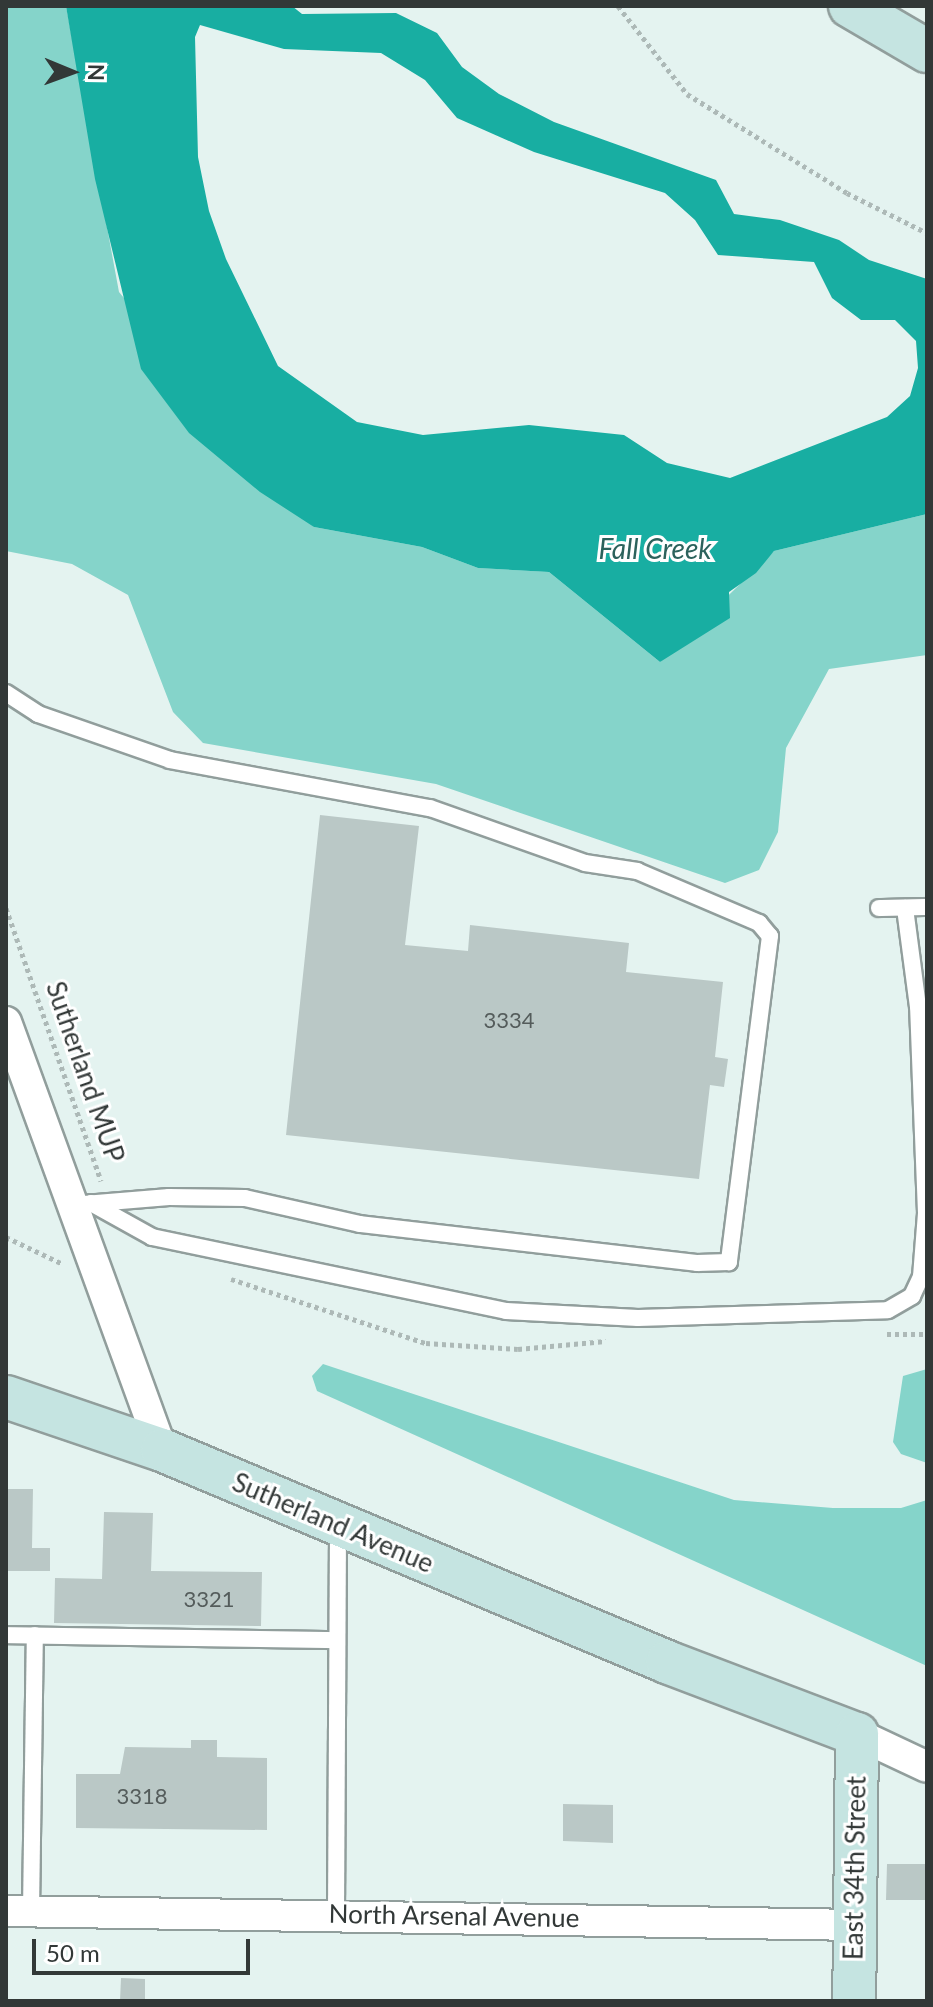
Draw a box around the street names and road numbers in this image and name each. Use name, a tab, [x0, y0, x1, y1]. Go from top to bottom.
street label: Sutherland MUP	[39, 978, 131, 1166]
street label: Sutherland Avenue	[227, 1466, 439, 1580]
street label: East 34th Street	[838, 1776, 872, 1960]
street label: North Arsenal Avenue	[328, 1898, 580, 1934]

